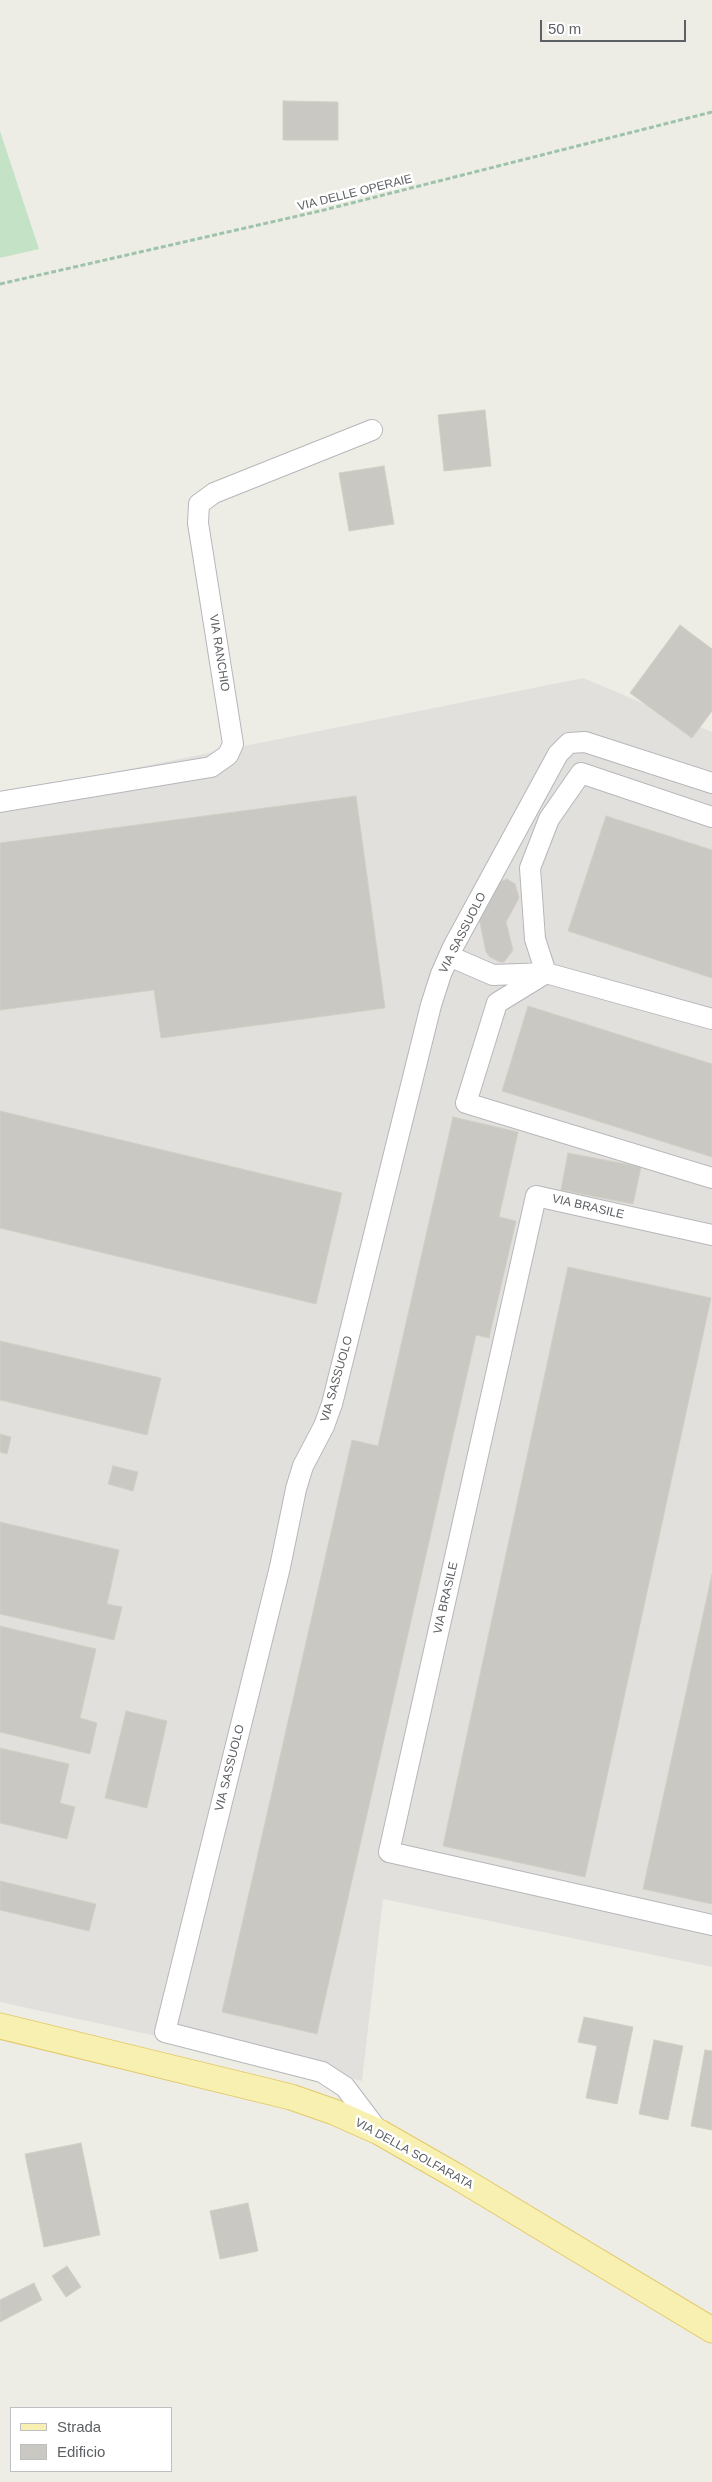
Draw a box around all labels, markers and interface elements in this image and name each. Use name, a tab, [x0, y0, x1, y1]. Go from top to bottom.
scale bar	[542, 10, 688, 42]
text: 50 m	[548, 20, 581, 37]
street label: VIA DELLE OPERAIE	[296, 172, 414, 214]
street label: VIA RANCHIO	[206, 613, 232, 693]
street label: VIA SASSUOLO	[436, 890, 490, 976]
street label: VIA BRASILE	[551, 1192, 625, 1222]
street label: VIA SASSUOLO	[318, 1334, 356, 1424]
street label: VIA BRASILE	[431, 1561, 461, 1635]
street label: VIA SASSUOLO	[212, 1723, 248, 1813]
street label: VIA DELLA SOLFARATA	[352, 2115, 476, 2193]
legend	[10, 2407, 172, 2472]
text: Strada	[57, 2418, 101, 2435]
text: Edificio	[57, 2443, 105, 2460]

